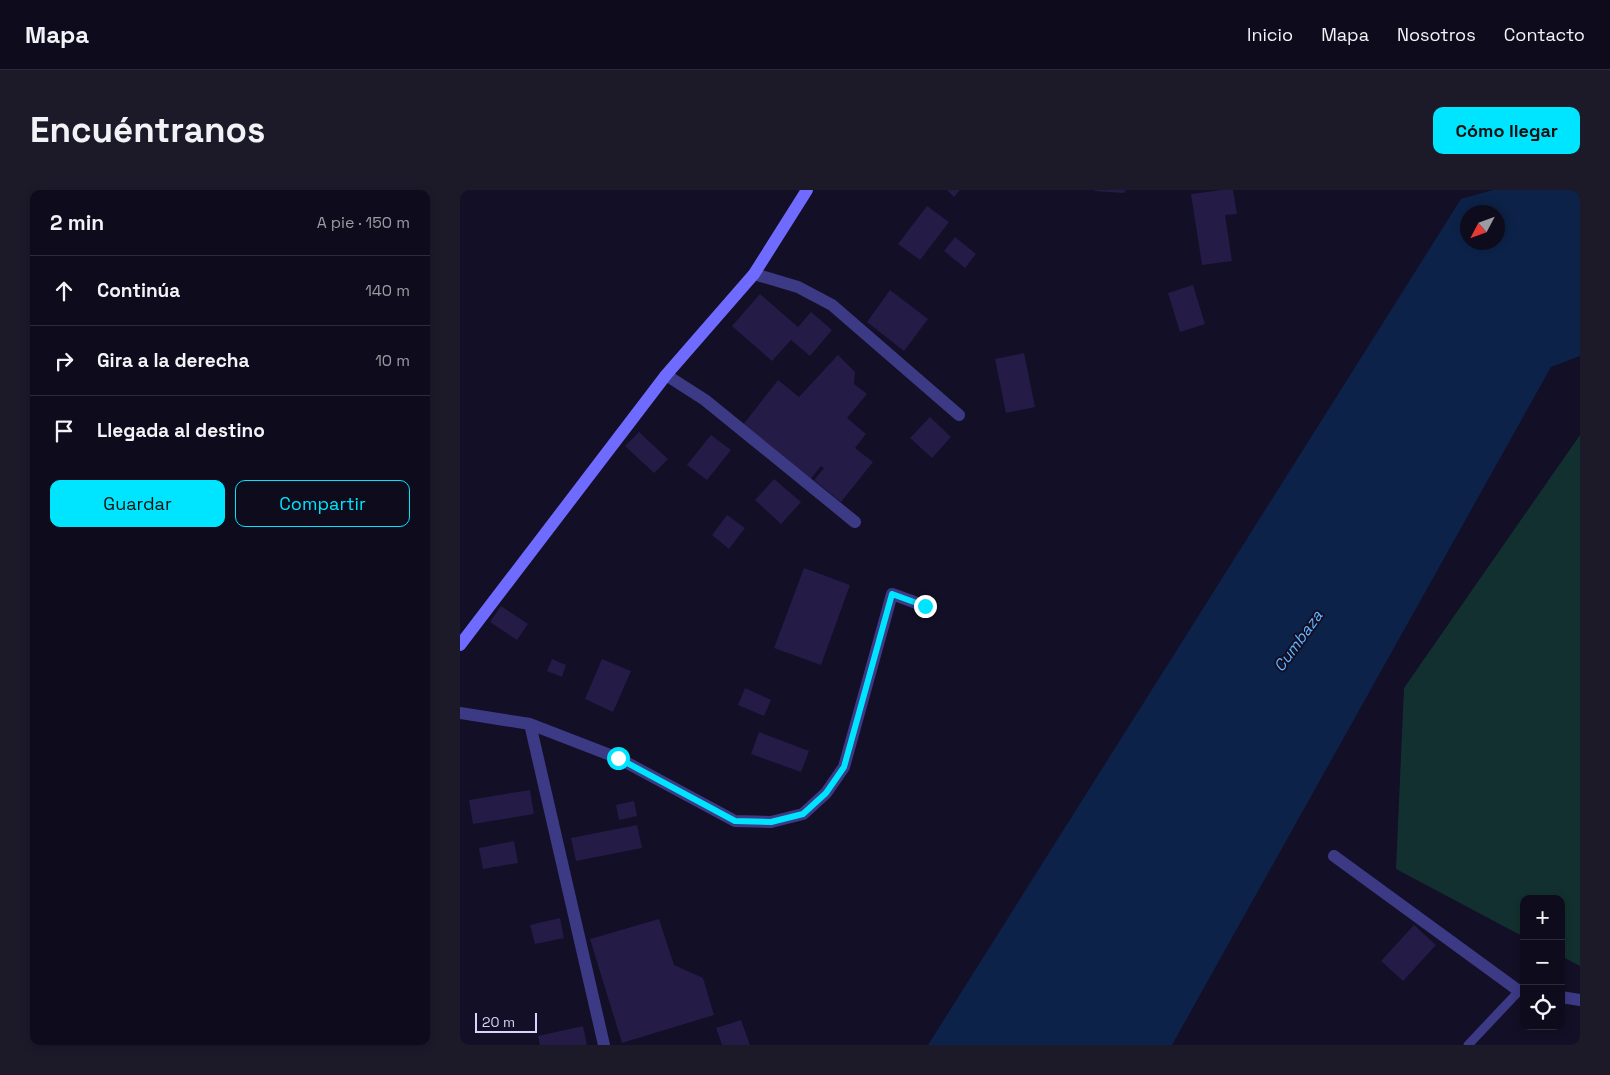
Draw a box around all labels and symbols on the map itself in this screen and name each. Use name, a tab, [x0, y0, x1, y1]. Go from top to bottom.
north arrow	[1460, 205, 1505, 250]
route end	[914, 595, 937, 618]
water label: Cumbaza	[1269, 606, 1328, 676]
route start	[607, 747, 630, 770]
scale bar	[475, 1010, 538, 1033]

